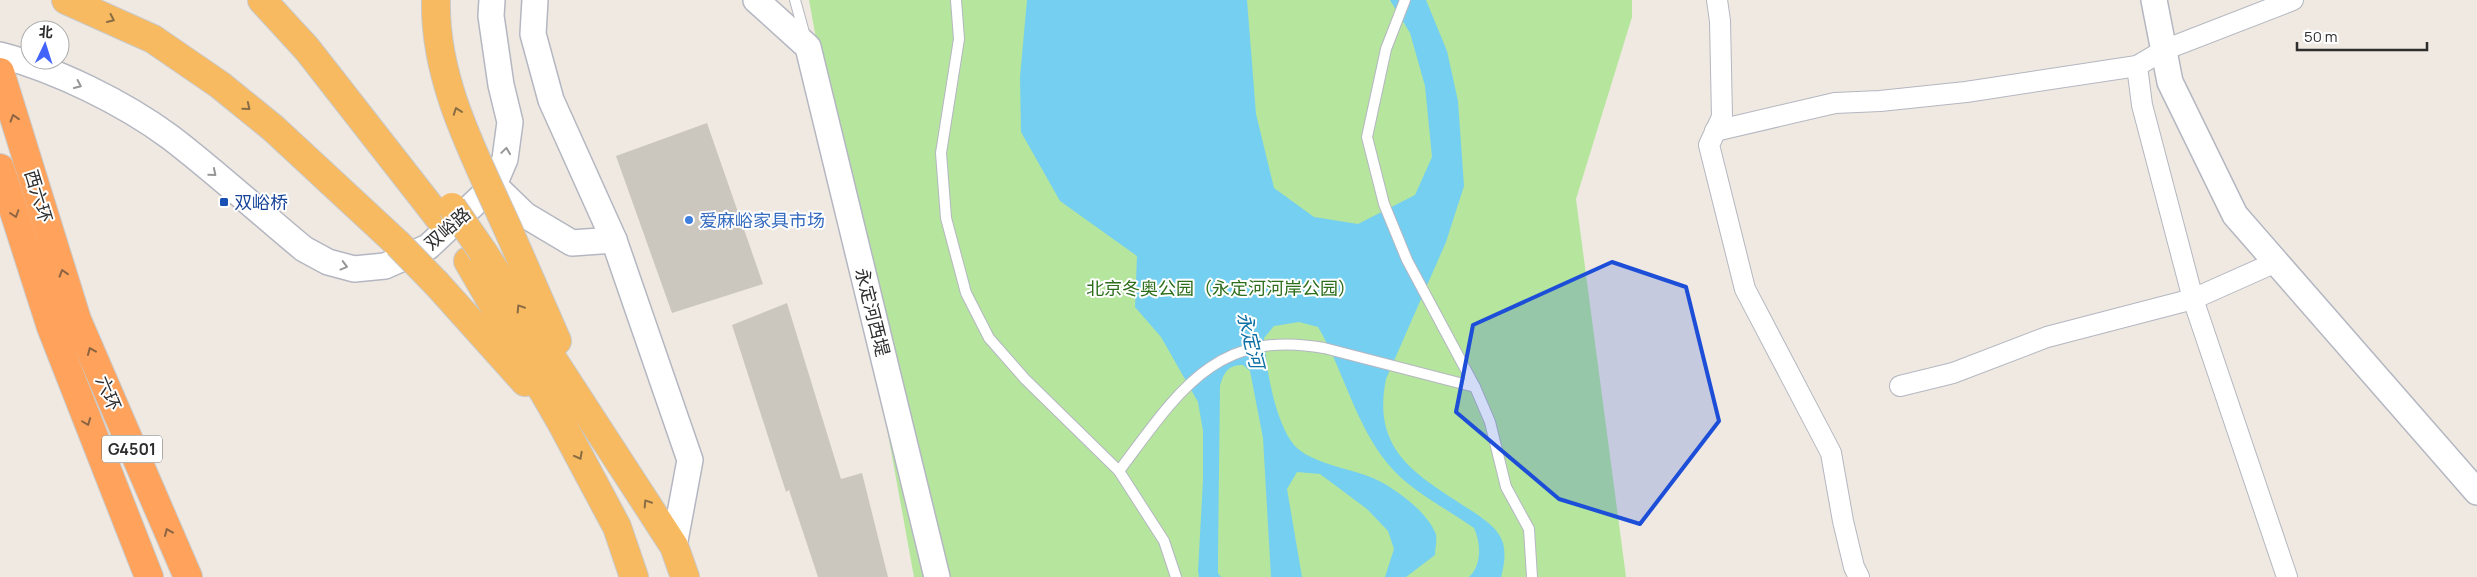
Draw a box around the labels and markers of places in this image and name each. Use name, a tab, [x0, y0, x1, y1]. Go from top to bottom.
place label: 双峪桥	[234, 190, 288, 214]
marker: 双峪桥	[218, 196, 230, 208]
place label: 爱麻峪家具市场	[699, 208, 825, 232]
marker: 爱麻峪家具市场	[683, 214, 695, 226]

